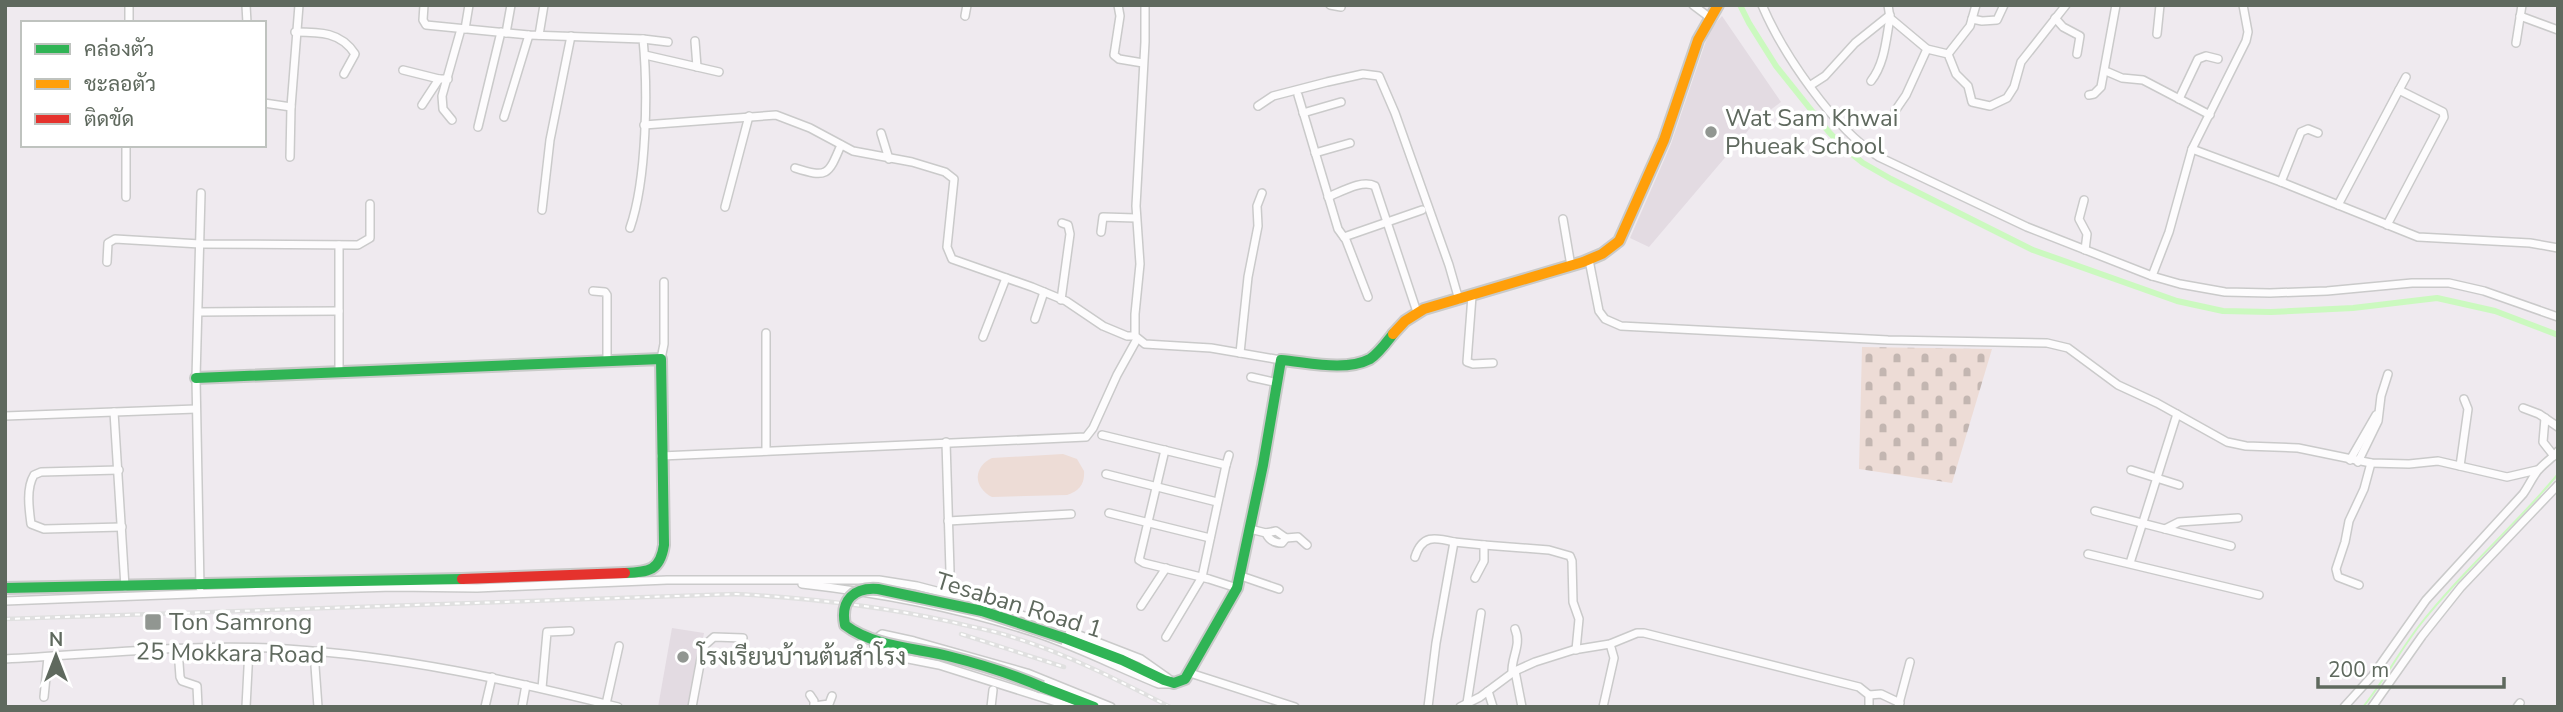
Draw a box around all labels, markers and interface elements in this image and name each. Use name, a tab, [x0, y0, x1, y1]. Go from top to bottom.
legend	[21, 21, 266, 147]
text: คล่องตัว	[84, 35, 154, 63]
text: ชะลอตัว	[84, 70, 156, 98]
place label: Wat Sam Khwai Phueak School	[1725, 102, 1898, 162]
text: ติดขัด	[84, 105, 134, 133]
marker: Wat Sam Khwai Phueak School	[1703, 124, 1719, 140]
street label: Tesaban Road 1	[932, 564, 1106, 646]
place label: Ton Samrong	[169, 606, 312, 638]
marker: Ton Samrong	[143, 612, 163, 632]
north arrow	[21, 621, 91, 691]
text: N	[49, 627, 63, 653]
street label: 25 Mokkara Road	[135, 635, 325, 671]
place label: โรงเรียนบ้านต้นสำโรง	[695, 641, 906, 673]
scale bar	[2318, 646, 2504, 690]
marker: โรงเรียนบ้านต้นสำโรง	[675, 649, 691, 665]
text: 200 m	[2328, 656, 2389, 684]

